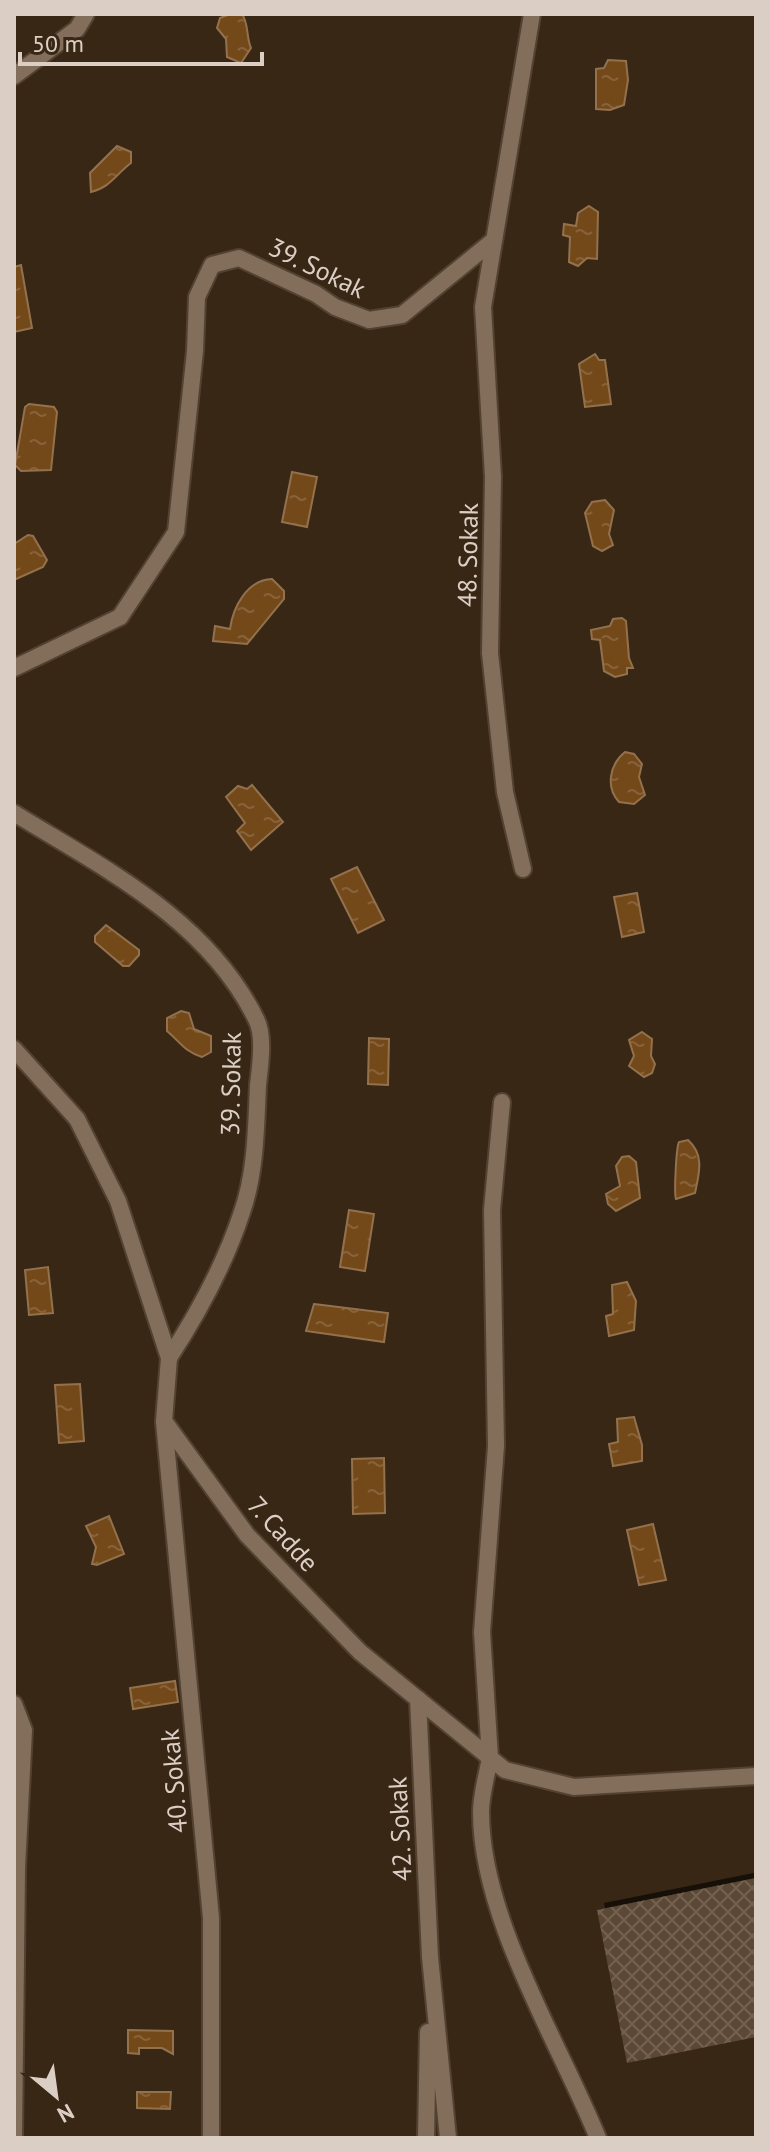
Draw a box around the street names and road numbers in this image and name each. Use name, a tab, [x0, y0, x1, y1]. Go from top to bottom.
street label: 39. Sokak	[263, 230, 372, 305]
street label: 48. Sokak	[450, 502, 485, 607]
street label: 39. Sokak	[213, 1031, 248, 1136]
street label: 7. Cadde	[241, 1489, 326, 1578]
street label: 40. Sokak	[152, 1727, 194, 1834]
street label: 42. Sokak	[380, 1776, 419, 1882]

